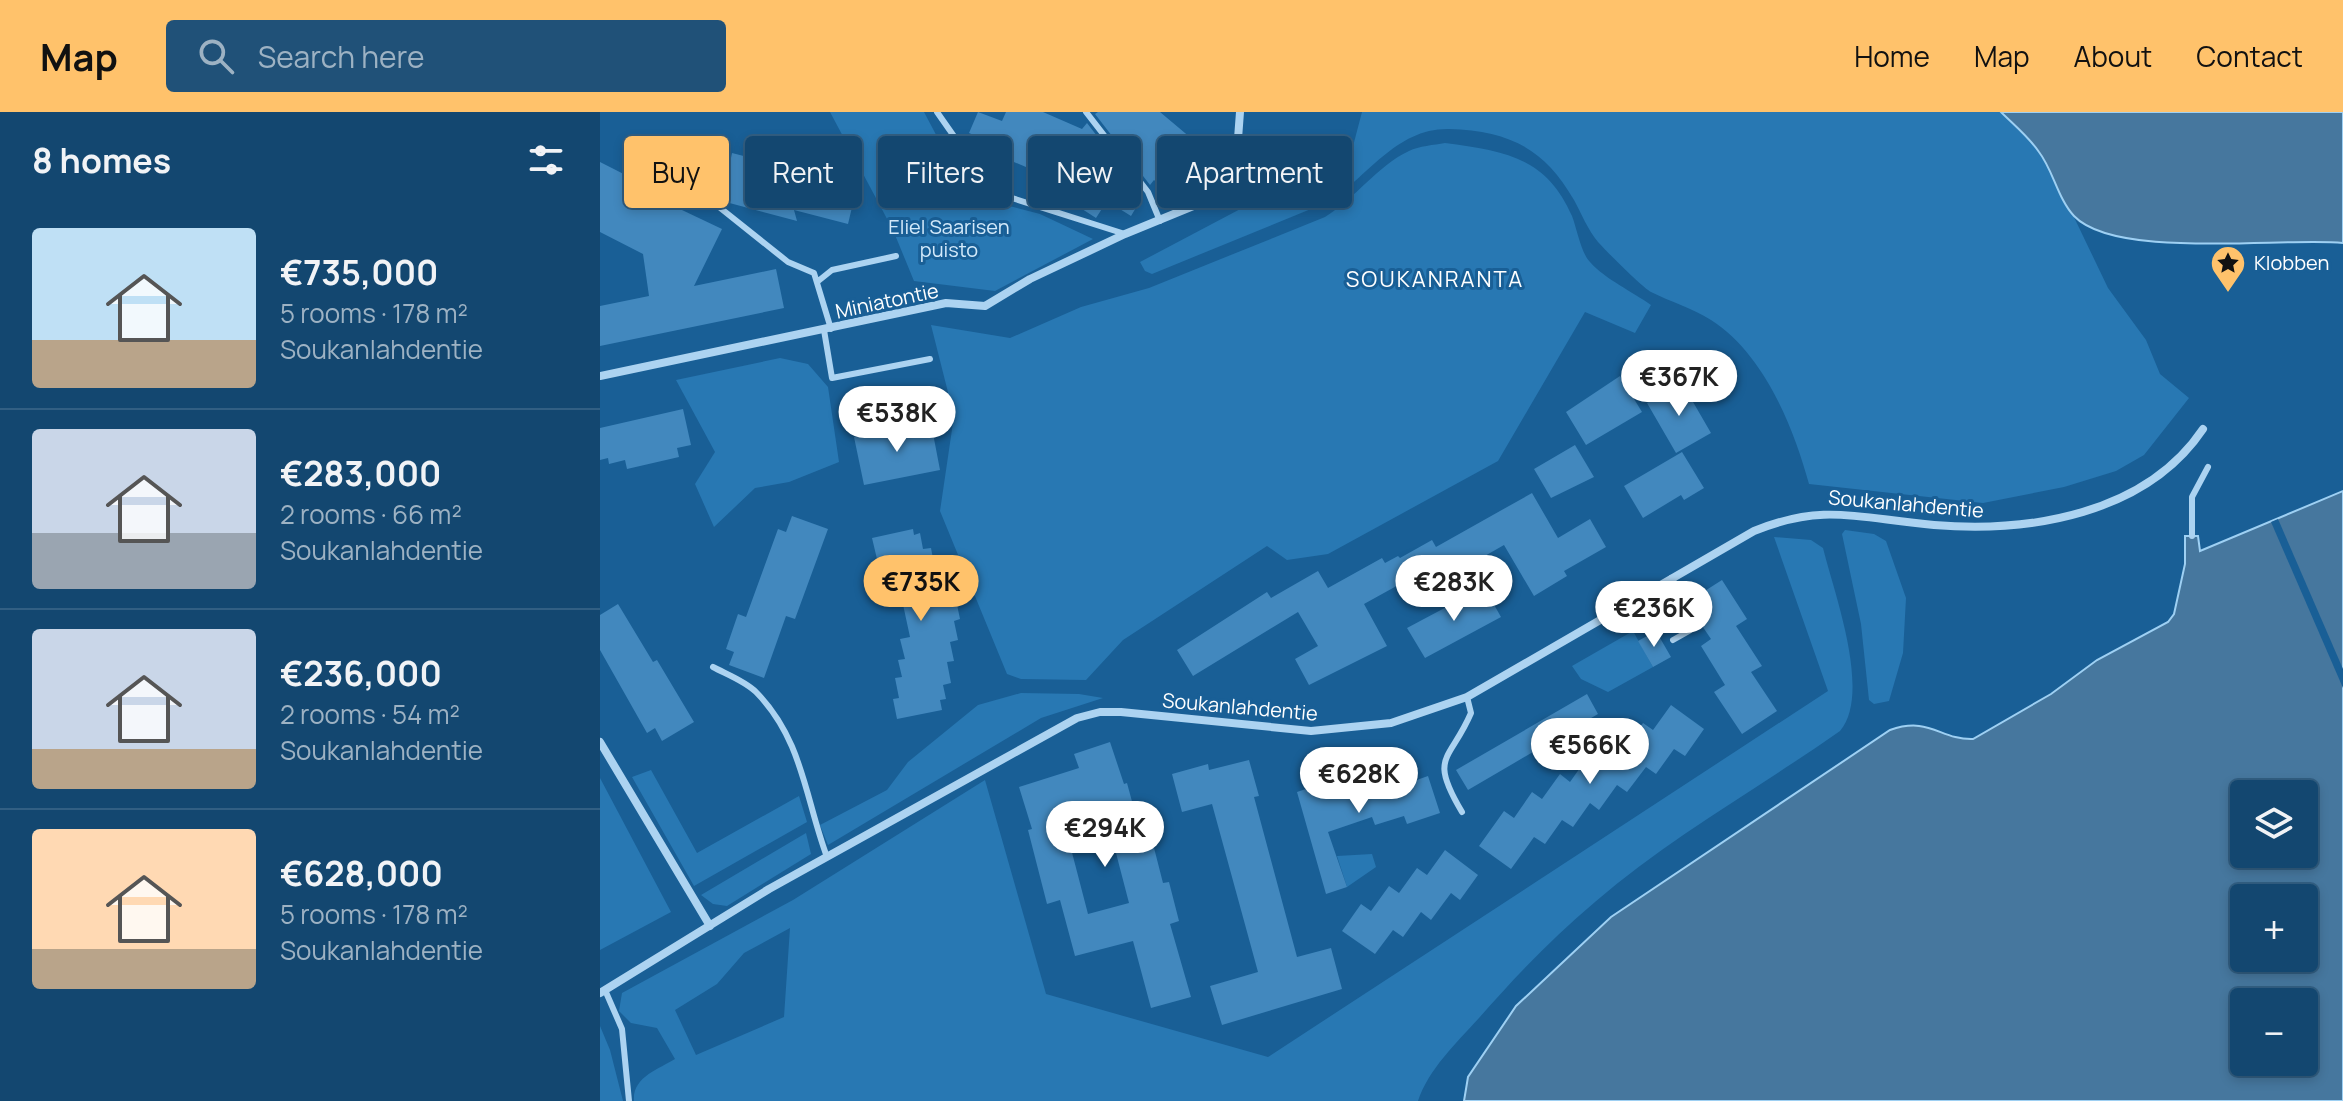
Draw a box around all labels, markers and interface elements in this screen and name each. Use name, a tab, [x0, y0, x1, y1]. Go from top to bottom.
search box	[166, 20, 726, 92]
text: Map	[40, 30, 118, 82]
icon: search	[194, 34, 238, 78]
text: Search here	[258, 36, 425, 77]
text: Home	[1854, 37, 1930, 75]
text: Map	[1974, 37, 2030, 75]
text: About	[2074, 37, 2152, 75]
text: Contact	[2196, 37, 2303, 75]
chip: Buy	[624, 136, 729, 208]
chip: Rent	[745, 136, 862, 208]
chip: Filters	[878, 136, 1012, 208]
chip: New	[1028, 136, 1141, 208]
chip: Apartment	[1157, 136, 1352, 208]
text: 8 homes	[32, 137, 171, 183]
icon: filters	[524, 138, 568, 182]
park label: Eliel Saarisen puisto	[888, 213, 1010, 263]
place icon: Klobben	[2209, 244, 2247, 294]
text: €735,000	[280, 249, 438, 295]
place label: Klobben	[2254, 249, 2329, 276]
icon: home	[96, 260, 192, 356]
district label: SOUKANRANTA	[1346, 264, 1524, 294]
street label: Miniatontie	[833, 276, 941, 325]
text: 5 rooms · 178 m²	[280, 295, 468, 331]
text: Soukanlahdentie	[280, 331, 483, 367]
pin: €367K	[1623, 350, 1735, 418]
text: €367K	[1639, 358, 1719, 394]
pin: €538K	[841, 386, 953, 454]
text: €538K	[857, 394, 937, 430]
text: €283,000	[280, 450, 441, 496]
icon: home	[96, 461, 192, 557]
street label: Soukanlahdentie	[1827, 483, 1985, 524]
text: 2 rooms · 66 m²	[280, 496, 462, 532]
text: Soukanlahdentie	[280, 532, 483, 568]
pin: €735K	[865, 555, 977, 623]
pin: €283K	[1398, 555, 1510, 623]
text: €735K	[882, 563, 960, 599]
text: €283K	[1413, 563, 1495, 599]
pin: €236K	[1598, 581, 1710, 649]
text: €236K	[1613, 589, 1695, 625]
text: €236,000	[280, 650, 442, 696]
icon: home	[96, 661, 192, 757]
street label: Soukanlahdentie	[1161, 686, 1319, 727]
text: 2 rooms · 54 m²	[280, 696, 460, 732]
pin: €566K	[1534, 718, 1646, 786]
text: €566K	[1549, 726, 1631, 762]
text: Soukanlahdentie	[280, 732, 483, 768]
pin: €628K	[1303, 747, 1415, 815]
text: €628K	[1318, 755, 1400, 791]
map controls	[2230, 780, 2318, 1076]
button: layers	[2230, 780, 2318, 868]
pin: €294K	[1049, 801, 1161, 869]
text: €294K	[1064, 809, 1146, 845]
text: €628,000	[280, 850, 443, 896]
icon: home	[96, 861, 192, 957]
button: +	[2230, 884, 2318, 972]
text: 5 rooms · 178 m²	[280, 896, 468, 932]
text: Soukanlahdentie	[280, 932, 483, 968]
button: −	[2230, 988, 2318, 1076]

